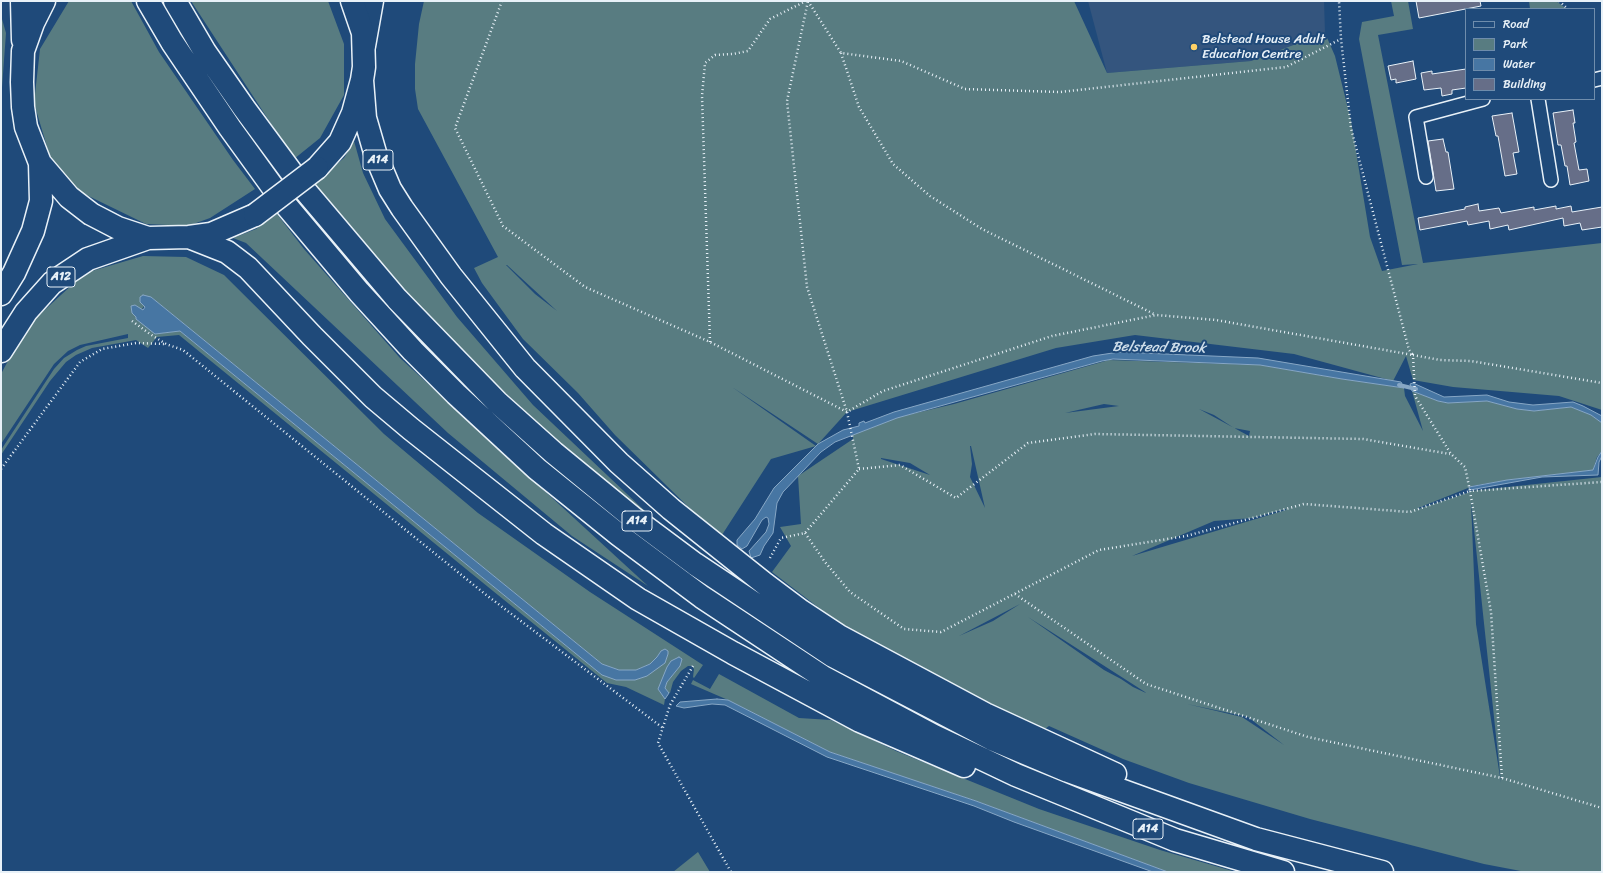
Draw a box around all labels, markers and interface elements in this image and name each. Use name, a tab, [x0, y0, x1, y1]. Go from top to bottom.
legend	[1465, 8, 1595, 100]
text: Road	[1503, 13, 1529, 35]
place label: Belstead House Adult Education Centre	[1202, 32, 1325, 63]
text: Park	[1503, 33, 1528, 55]
marker: Belstead House Adult Education Centre	[1189, 42, 1199, 52]
text: Water	[1503, 53, 1535, 75]
text: Building	[1503, 73, 1546, 95]
road number: A14	[363, 150, 393, 170]
road number: A12	[47, 267, 75, 287]
water label: Belstead Brook	[1112, 339, 1206, 357]
road number: A14	[622, 511, 652, 531]
road number: A14	[1133, 819, 1163, 839]

